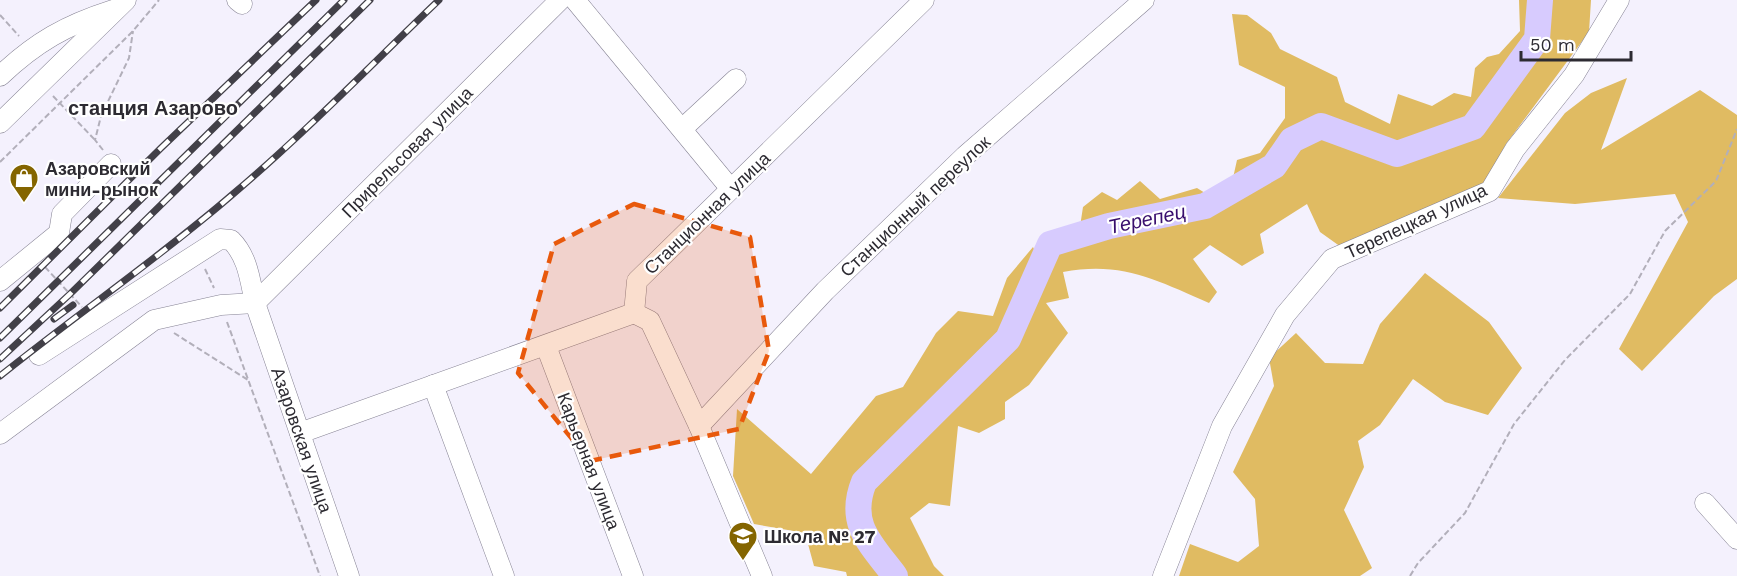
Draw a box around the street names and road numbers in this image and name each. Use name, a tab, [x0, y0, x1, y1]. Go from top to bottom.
street label: Прирельсовая улица	[337, 82, 477, 222]
street label: Станционный переулок	[836, 131, 994, 281]
street label: Станционная улица	[640, 147, 775, 278]
street label: Терепецкая улица	[1342, 179, 1491, 263]
street label: Азаровская улица	[267, 365, 337, 516]
street label: Карьерная улица	[553, 389, 625, 533]

